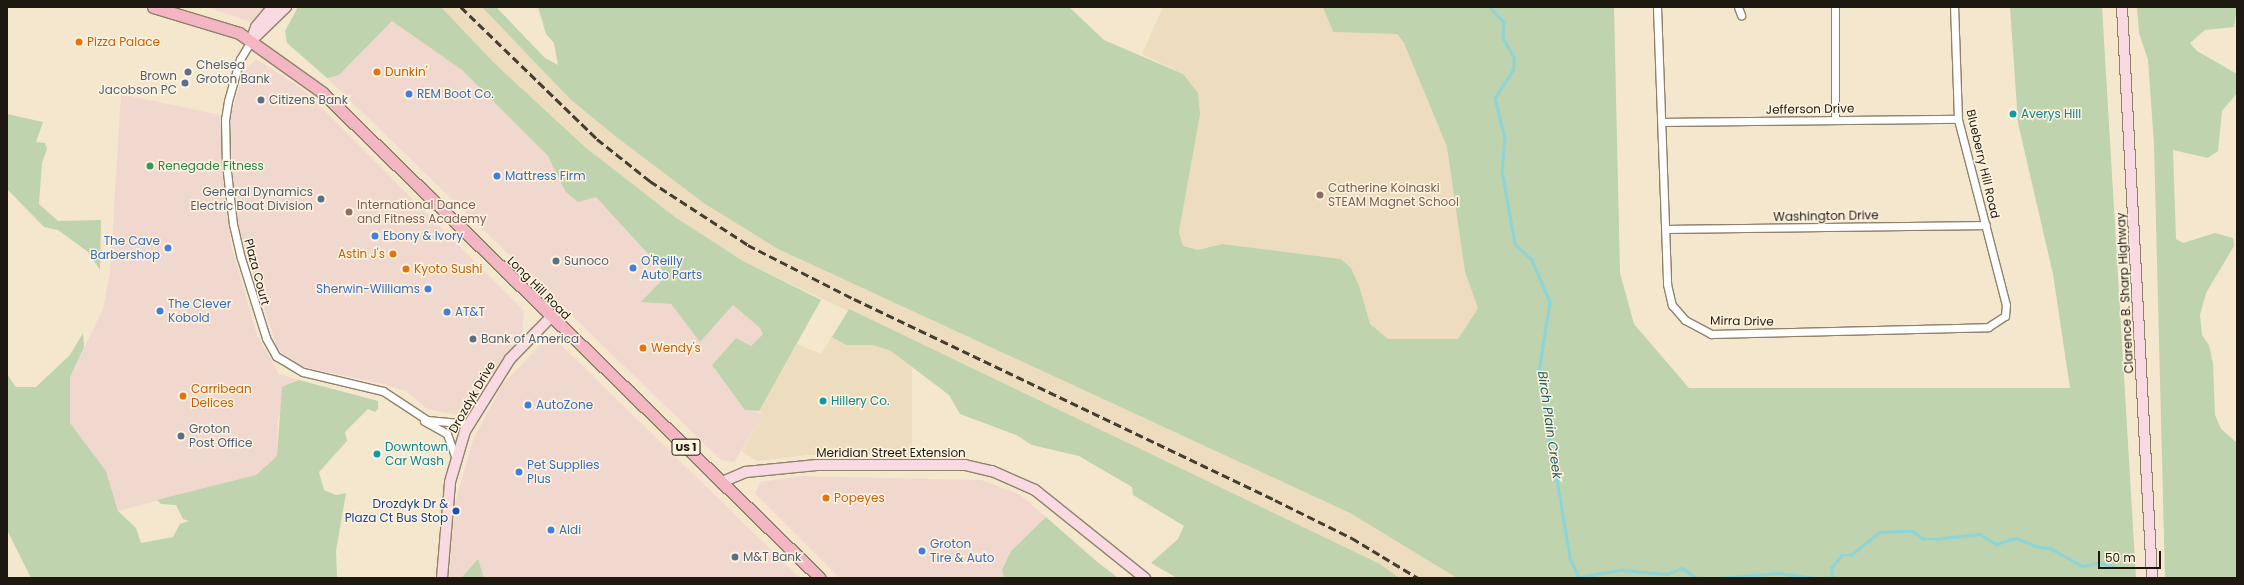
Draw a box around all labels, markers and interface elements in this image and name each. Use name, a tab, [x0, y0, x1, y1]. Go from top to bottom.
place label: Pizza Palace	[87, 35, 160, 49]
marker: Pizza Palace	[74, 37, 84, 47]
place label: Chelsea Groton Bank	[196, 58, 270, 86]
place label: Dunkin'	[385, 65, 428, 79]
marker: Chelsea Groton Bank	[183, 67, 193, 77]
marker: Dunkin'	[372, 67, 382, 77]
place label: Brown Jacobson PC	[98, 69, 177, 97]
marker: Brown Jacobson PC	[180, 78, 190, 88]
place label: REM Boot Co.	[417, 87, 494, 101]
marker: REM Boot Co.	[404, 89, 414, 99]
place label: Citizens Bank	[269, 93, 348, 107]
marker: Citizens Bank	[256, 95, 266, 105]
street label: Jefferson Drive	[1766, 101, 1854, 117]
place label: Averys Hill	[2021, 107, 2081, 121]
street label: Blueberry Hill Road	[1963, 108, 2003, 220]
marker: Averys Hill	[2008, 109, 2018, 119]
place label: Renegade Fitness	[158, 159, 264, 173]
marker: Renegade Fitness	[145, 161, 155, 171]
place label: Mattress Firm	[505, 169, 586, 183]
marker: Mattress Firm	[492, 171, 502, 181]
place label: Catherine Kolnaski STEAM Magnet School	[1328, 181, 1459, 209]
place label: General Dynamics Electric Boat Division	[190, 185, 313, 213]
marker: Catherine Kolnaski STEAM Magnet School	[1315, 190, 1325, 200]
marker: General Dynamics Electric Boat Division	[316, 194, 326, 204]
place label: International Dance and Fitness Academy	[357, 198, 486, 226]
marker: International Dance and Fitness Academy	[344, 207, 354, 217]
street label: Washington Drive	[1773, 208, 1879, 224]
street label: Clarence B. Sharp Highway	[2114, 212, 2136, 374]
place label: Ebony & Ivory	[383, 229, 463, 243]
marker: Ebony & Ivory	[370, 231, 380, 241]
place label: The Cave Barbershop	[90, 234, 160, 262]
street label: Plaza Court	[241, 237, 273, 307]
marker: The Cave Barbershop	[163, 243, 173, 253]
place label: Astin J's	[338, 247, 385, 261]
marker: Astin J's	[388, 249, 398, 259]
street label: Long Hill Road	[504, 253, 574, 323]
place label: Sunoco	[564, 254, 609, 268]
place label: O'Reilly Auto Parts	[641, 254, 702, 282]
marker: Sunoco	[551, 256, 561, 266]
place label: Kyoto Sushi	[414, 262, 482, 276]
marker: O'Reilly Auto Parts	[628, 263, 638, 273]
marker: Kyoto Sushi	[401, 264, 411, 274]
place label: Sherwin-Williams	[316, 282, 420, 296]
marker: Sherwin-Williams	[423, 284, 433, 294]
place label: The Clever Kobold	[168, 297, 231, 325]
place label: AT&T	[455, 305, 485, 319]
marker: The Clever Kobold	[155, 306, 165, 316]
marker: AT&T	[442, 307, 452, 317]
street label: Mirra Drive	[1710, 313, 1774, 329]
place label: Bank of America	[481, 332, 579, 346]
marker: Bank of America	[468, 334, 478, 344]
place label: Wendy's	[651, 341, 701, 355]
marker: Wendy's	[638, 343, 648, 353]
street label: Drozdyk Drive	[446, 359, 498, 435]
water label: Birch Plain Creek	[1534, 370, 1564, 480]
place label: Carribean Delices	[191, 382, 252, 410]
marker: Carribean Delices	[178, 391, 188, 401]
place label: Hillery Co.	[831, 394, 889, 408]
marker: Hillery Co.	[818, 396, 828, 406]
place label: AutoZone	[536, 398, 593, 412]
marker: AutoZone	[523, 400, 533, 410]
place label: Groton Post Office	[189, 422, 252, 450]
marker: Groton Post Office	[176, 431, 186, 441]
road number: US 1	[671, 438, 701, 456]
place label: Downtown Car Wash	[385, 440, 448, 468]
street label: Meridian Street Extension	[816, 446, 966, 460]
marker: Downtown Car Wash	[372, 449, 382, 459]
place label: Pet Supplies Plus	[527, 458, 600, 486]
marker: Pet Supplies Plus	[514, 467, 524, 477]
place label: Popeyes	[834, 491, 885, 505]
marker: Popeyes	[821, 493, 831, 503]
place label: Drozdyk Dr & Plaza Ct Bus Stop	[345, 497, 448, 525]
marker: Drozdyk Dr & Plaza Ct Bus Stop	[451, 506, 461, 516]
place label: Aldi	[559, 523, 581, 537]
marker: Aldi	[546, 525, 556, 535]
place label: Groton Tire & Auto	[930, 537, 994, 565]
scale bar	[2100, 543, 2163, 569]
marker: Groton Tire & Auto	[917, 546, 927, 556]
text: 50 m	[2105, 549, 2136, 566]
place label: M&T Bank	[743, 550, 801, 564]
marker: M&T Bank	[730, 552, 740, 562]

